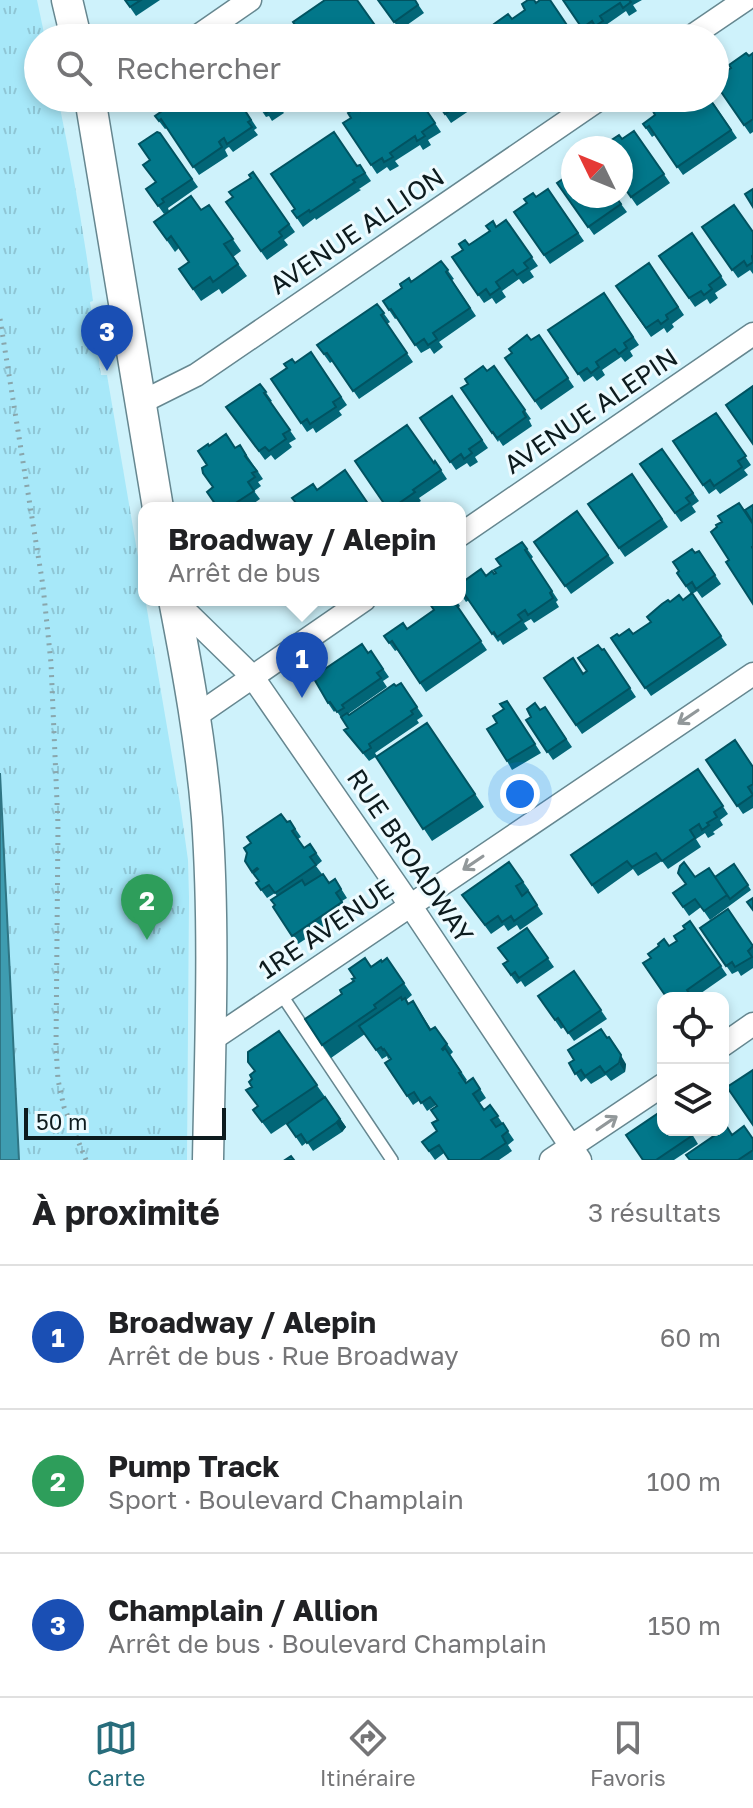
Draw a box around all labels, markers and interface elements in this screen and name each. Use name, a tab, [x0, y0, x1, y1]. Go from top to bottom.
search box	[24, 24, 729, 112]
icon: search	[52, 46, 96, 90]
text: Rechercher	[116, 50, 281, 86]
north arrow	[561, 136, 633, 208]
street label: AVENUE ALLION	[264, 161, 450, 300]
pin: 3	[81, 305, 133, 371]
street label: AVENUE ALEPIN	[498, 341, 683, 480]
popup	[138, 502, 466, 606]
text: Broadway / Alepin	[168, 521, 436, 557]
text: Arrêt de bus	[168, 557, 320, 588]
pin: 1	[276, 632, 328, 698]
one-way arrow	[678, 709, 700, 726]
street label: RUE BROADWAY	[341, 763, 480, 949]
your location	[500, 774, 540, 814]
one-way arrow	[462, 855, 485, 871]
street label: 1RE AVENUE	[253, 872, 399, 985]
pin: 2	[121, 874, 173, 940]
map controls	[657, 992, 729, 1136]
button: locate	[657, 992, 729, 1064]
button: layers	[657, 1064, 729, 1136]
scale bar	[24, 1104, 226, 1140]
text: 50 m	[36, 1108, 87, 1135]
one-way arrow	[595, 1114, 618, 1130]
text: À proximité	[32, 1192, 220, 1232]
text: 3 résultats	[588, 1197, 721, 1228]
text: Broadway / Alepin	[108, 1304, 376, 1340]
text: 1	[51, 1322, 65, 1353]
text: 60 m	[660, 1322, 721, 1353]
text: Arrêt de bus · Rue Broadway	[108, 1340, 459, 1371]
text: Pump Track	[108, 1448, 280, 1484]
text: 2	[50, 1466, 66, 1497]
text: 100 m	[647, 1466, 721, 1497]
text: Sport · Boulevard Champlain	[108, 1484, 464, 1515]
text: Champlain / Allion	[108, 1592, 378, 1628]
text: 3	[50, 1610, 66, 1641]
text: 150 m	[648, 1610, 721, 1641]
text: Arrêt de bus · Boulevard Champlain	[108, 1628, 547, 1659]
tab: Carte	[87, 1716, 145, 1791]
tab: Itinéraire	[320, 1716, 415, 1791]
tab: Favoris	[590, 1716, 666, 1791]

